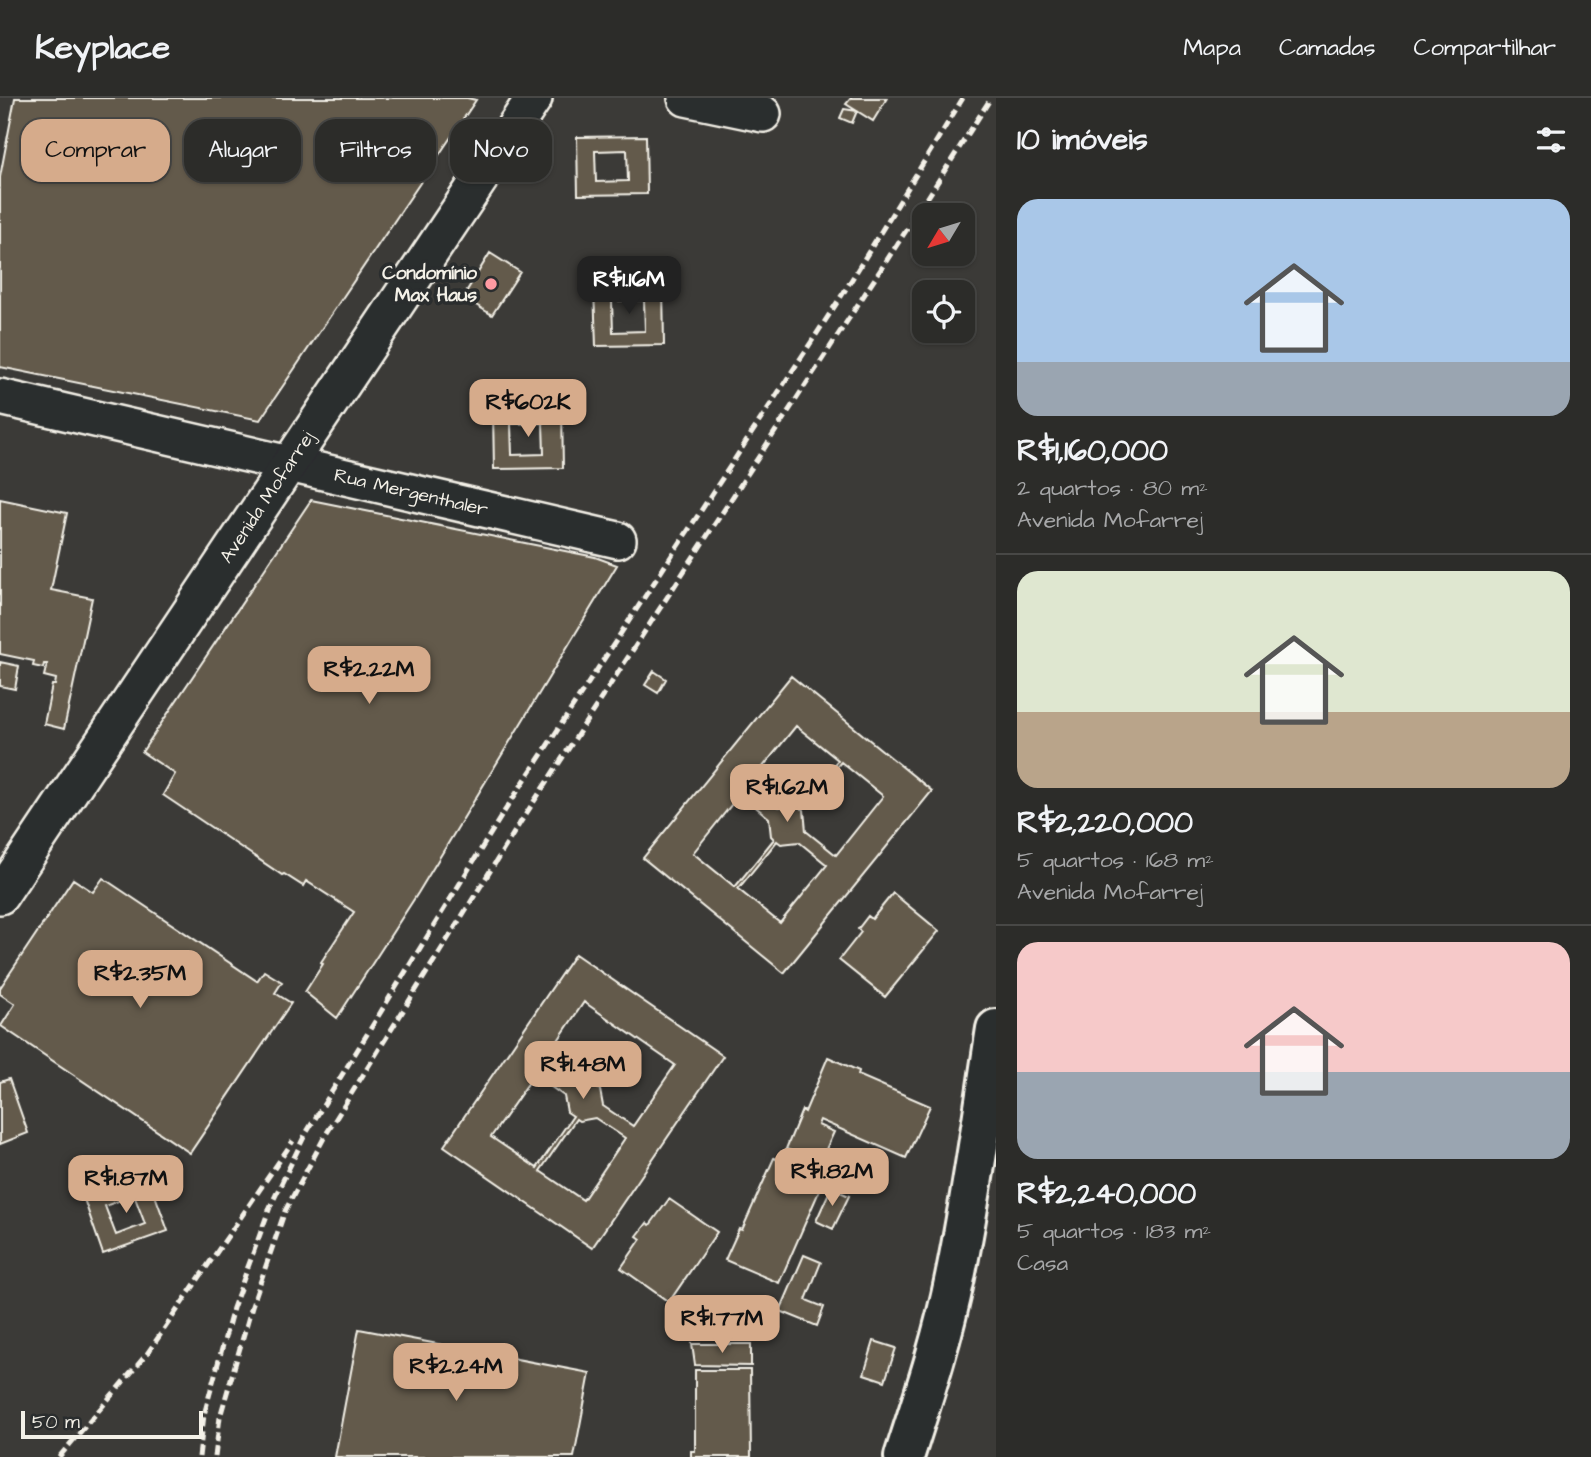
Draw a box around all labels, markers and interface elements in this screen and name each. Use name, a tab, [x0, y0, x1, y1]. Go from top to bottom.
text: Keyplace	[35, 25, 170, 71]
text: Mapa	[1183, 31, 1241, 65]
text: Camadas	[1279, 31, 1376, 65]
text: Compartilhar	[1414, 31, 1556, 65]
chip: Comprar	[21, 119, 170, 182]
chip: Alugar	[184, 119, 301, 182]
chip: Filtros	[315, 119, 436, 182]
chip: Novo	[450, 119, 552, 182]
text: 10 imóveis	[1017, 119, 1148, 161]
icon: filters	[1532, 121, 1570, 159]
north arrow	[912, 203, 975, 266]
map controls	[912, 203, 975, 343]
icon: home	[1231, 245, 1357, 371]
pin: R$1.16M	[564, 256, 694, 316]
place label: Condomínio Max Haus	[382, 260, 477, 309]
text: R$1.16M	[593, 263, 665, 295]
marker: Condomínio Max Haus	[483, 276, 499, 292]
button: locate	[912, 280, 975, 343]
pin: R$602K	[471, 380, 585, 439]
text: R$602K	[485, 386, 571, 418]
street label: Avenida Mofarrej	[213, 425, 321, 568]
text: R$1,160,000	[1017, 430, 1168, 472]
street label: Rua Mergenthaler	[332, 461, 491, 523]
text: 2 quartos · 80 m²	[1017, 472, 1208, 504]
text: Avenida Mofarrej	[1017, 504, 1203, 536]
icon: home	[1231, 617, 1357, 743]
pin: R$2.22M	[304, 646, 434, 706]
text: R$2.22M	[324, 653, 414, 685]
pin: R$1.62M	[722, 764, 852, 824]
text: R$1.62M	[746, 771, 828, 803]
text: R$2,220,000	[1017, 802, 1193, 844]
text: 5 quartos · 168 m²	[1017, 844, 1214, 876]
text: Avenida Mofarrej	[1017, 876, 1203, 908]
pin: R$2.35M	[75, 950, 205, 1010]
text: R$2.35M	[94, 957, 186, 989]
icon: home	[1231, 988, 1357, 1114]
pin: R$1.48M	[518, 1042, 648, 1101]
text: R$1.48M	[541, 1048, 625, 1080]
pin: R$1.82M	[767, 1148, 897, 1208]
text: R$1.82M	[791, 1155, 873, 1187]
pin: R$1.87M	[61, 1156, 191, 1215]
text: R$1.87M	[84, 1162, 168, 1194]
text: R$2,240,000	[1017, 1173, 1196, 1215]
text: 5 quartos · 183 m²	[1017, 1215, 1211, 1247]
text: Casa	[1017, 1247, 1068, 1279]
pin: R$1.77M	[657, 1296, 787, 1355]
text: R$1.77M	[681, 1302, 763, 1334]
pin: R$2.24M	[391, 1344, 521, 1403]
text: R$2.24M	[409, 1350, 503, 1382]
scale bar	[21, 1408, 203, 1440]
text: 50 m	[32, 1409, 80, 1436]

